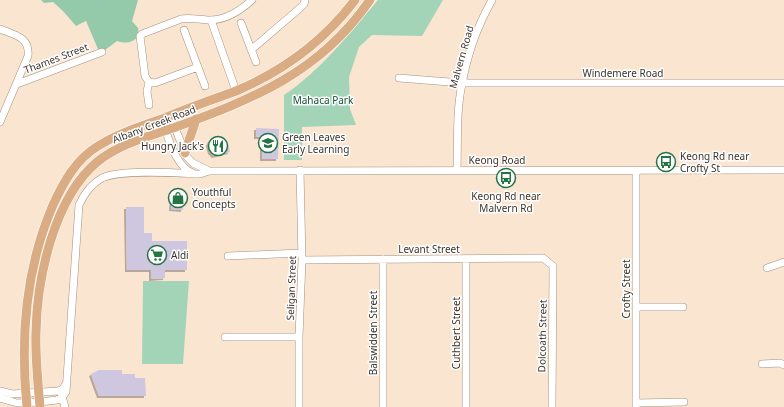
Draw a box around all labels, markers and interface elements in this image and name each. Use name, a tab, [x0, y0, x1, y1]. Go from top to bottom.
street label: Malvern Road	[445, 24, 477, 90]
street label: Thames Street	[22, 39, 90, 77]
street label: Windemere Road	[582, 66, 664, 80]
park label: Mahaca Park	[293, 93, 354, 107]
street label: Albany Creek Road	[110, 102, 198, 146]
place label: Green Leaves Early Learning	[282, 130, 349, 156]
school or university icon: Green Leaves Early Learning	[257, 132, 279, 154]
restaurant icon: Hungry Jack's	[207, 135, 229, 157]
place label: Hungry Jack's	[141, 139, 204, 153]
place label: Keong Rd near Crofty St	[680, 149, 749, 175]
bus stop icon: Keong Rd near Crofty St	[655, 151, 677, 173]
street label: Keong Road	[469, 153, 525, 167]
bus stop icon: Keong Rd near Malvern Rd	[495, 167, 517, 189]
place label: Youthful Concepts	[192, 185, 236, 211]
shop icon: Youthful Concepts	[167, 187, 189, 209]
place label: Keong Rd near Malvern Rd	[471, 189, 541, 215]
street label: Levant Street	[398, 242, 460, 256]
supermarket icon: Aldi	[146, 244, 168, 266]
place label: Aldi	[171, 248, 189, 262]
street label: Seligan Street	[283, 255, 299, 321]
street label: Crofty Street	[619, 259, 633, 318]
street label: Balswidden Street	[366, 290, 380, 375]
street label: Cuthbert Street	[449, 296, 463, 369]
street label: Dolcoath Street	[534, 299, 550, 372]

